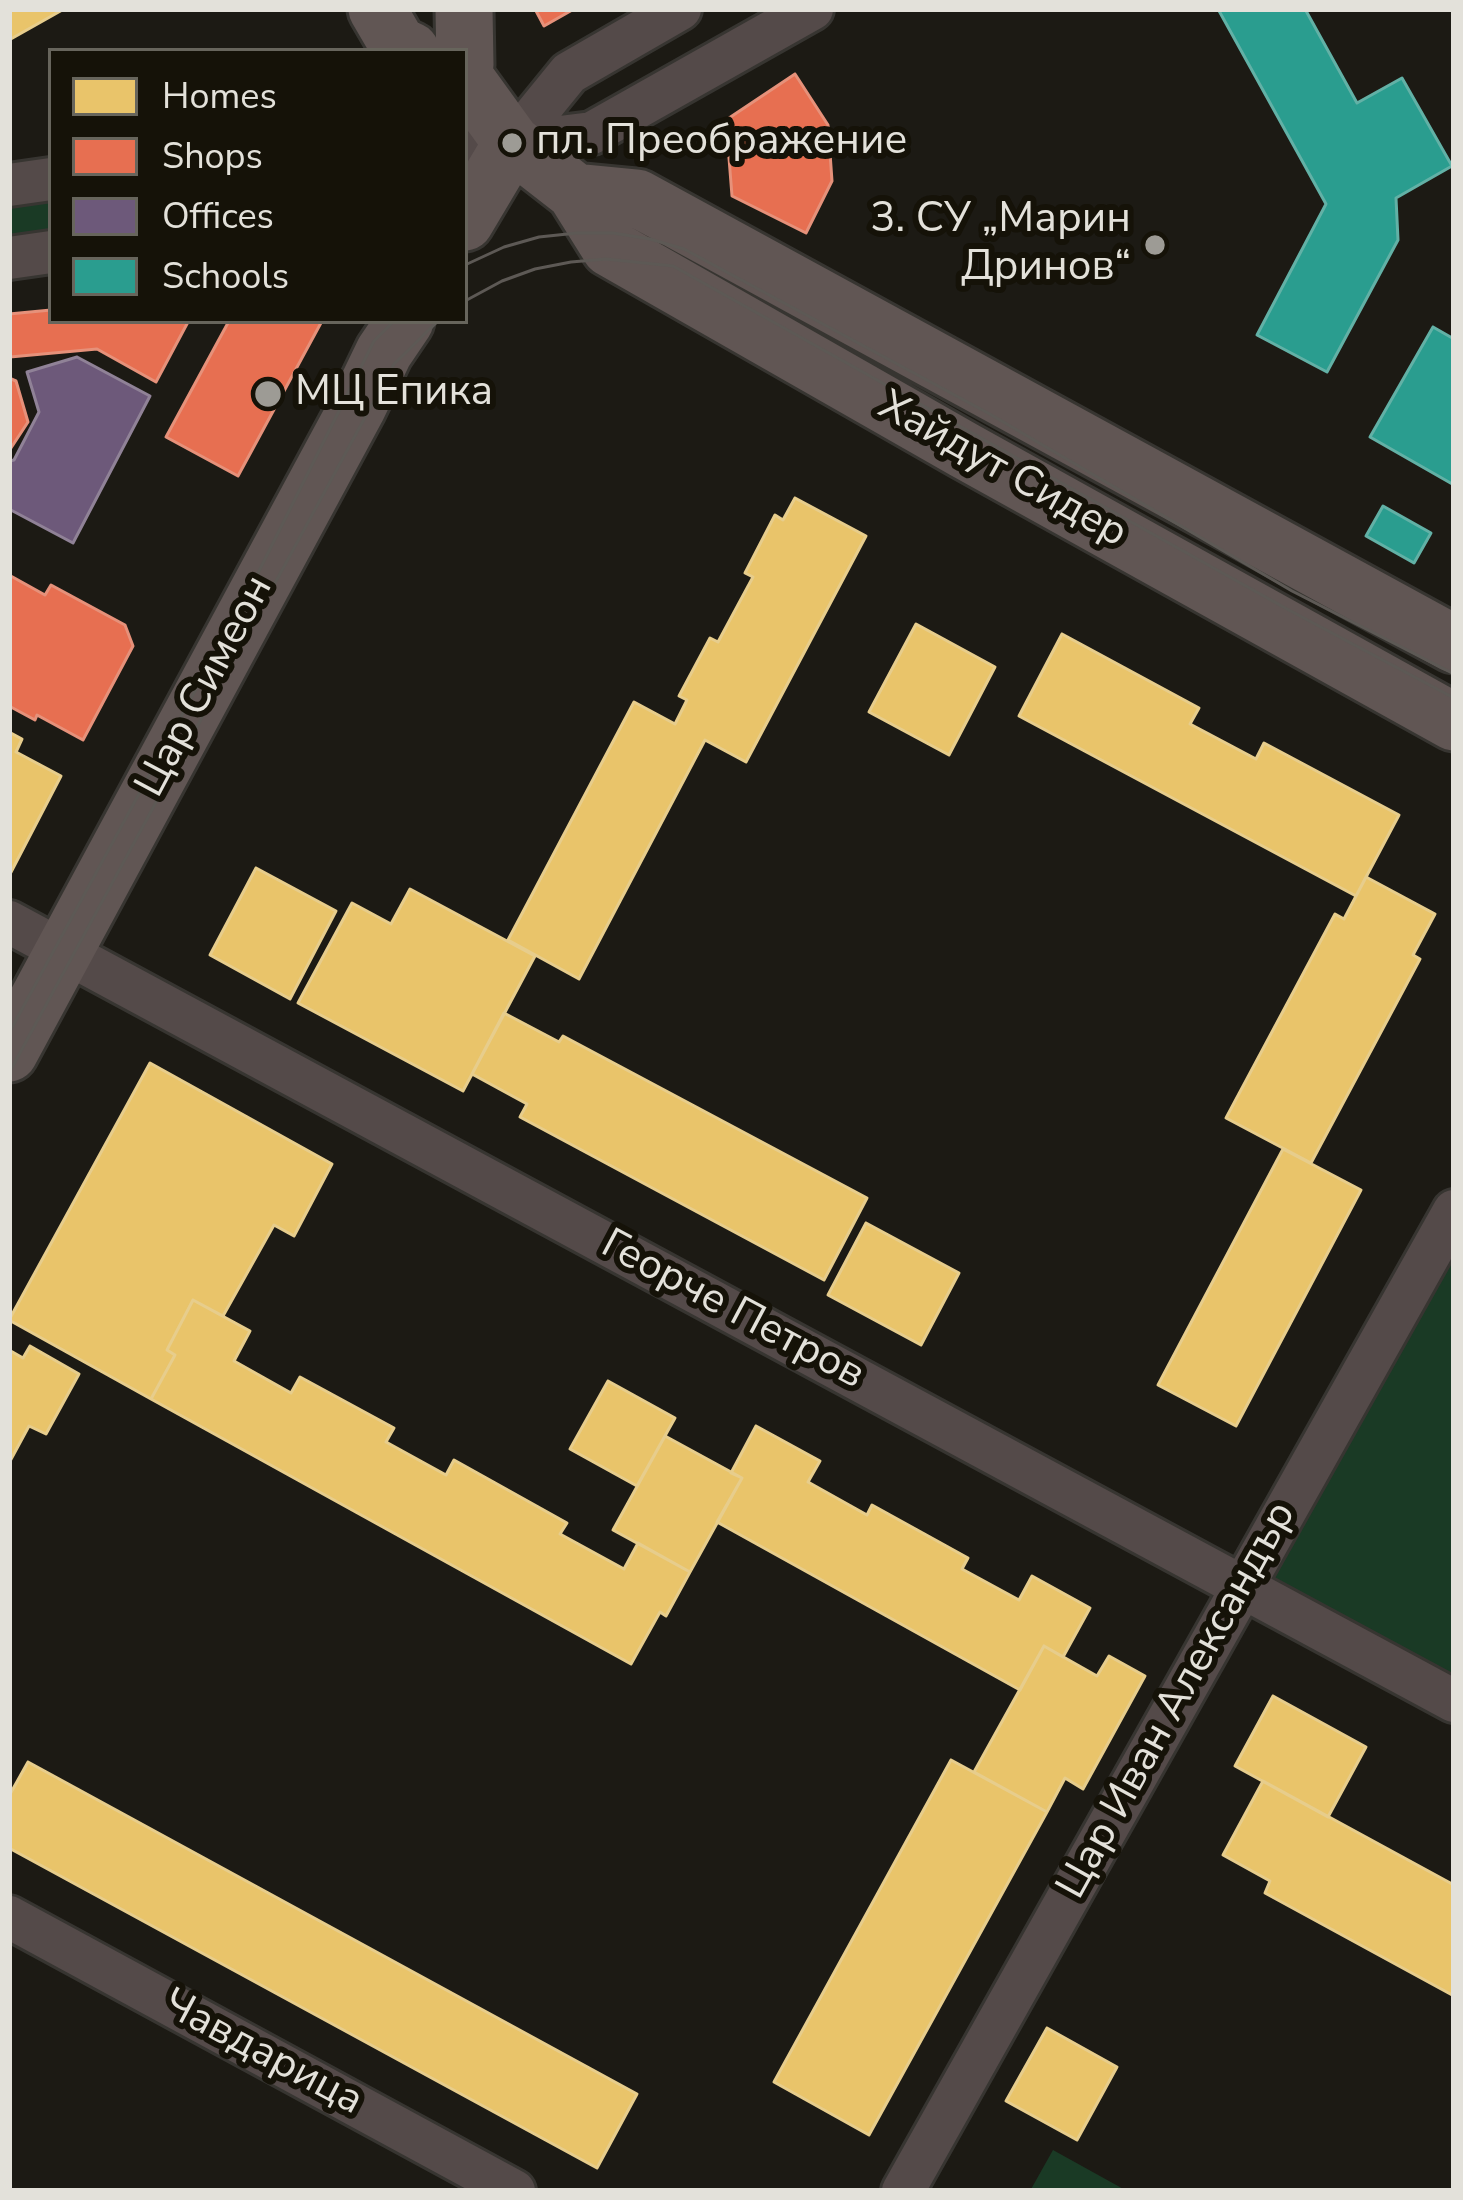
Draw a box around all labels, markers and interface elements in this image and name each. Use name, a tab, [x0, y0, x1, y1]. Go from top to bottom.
legend	[48, 48, 468, 324]
text: Homes	[162, 72, 277, 121]
place label: пл. Преображение	[536, 118, 907, 168]
marker: пл. Преображение	[499, 130, 525, 156]
text: Shops	[162, 132, 263, 181]
text: Offices	[162, 192, 274, 241]
place label: 3. СУ „Марин Дринов“	[870, 196, 1131, 294]
marker: 3. СУ „Марин Дринов“	[1142, 232, 1168, 258]
text: Schools	[162, 252, 289, 301]
place label: МЦ Епика	[295, 369, 493, 419]
marker: МЦ Епика	[252, 378, 284, 410]
street label: Хайдут Сидер	[869, 382, 1135, 560]
street label: Цар Симеон	[127, 568, 285, 806]
street label: Георче Петров	[592, 1221, 872, 1401]
street label: Цар Иван Александър	[1048, 1494, 1308, 1908]
street label: Чавдарица	[153, 1980, 371, 2128]

